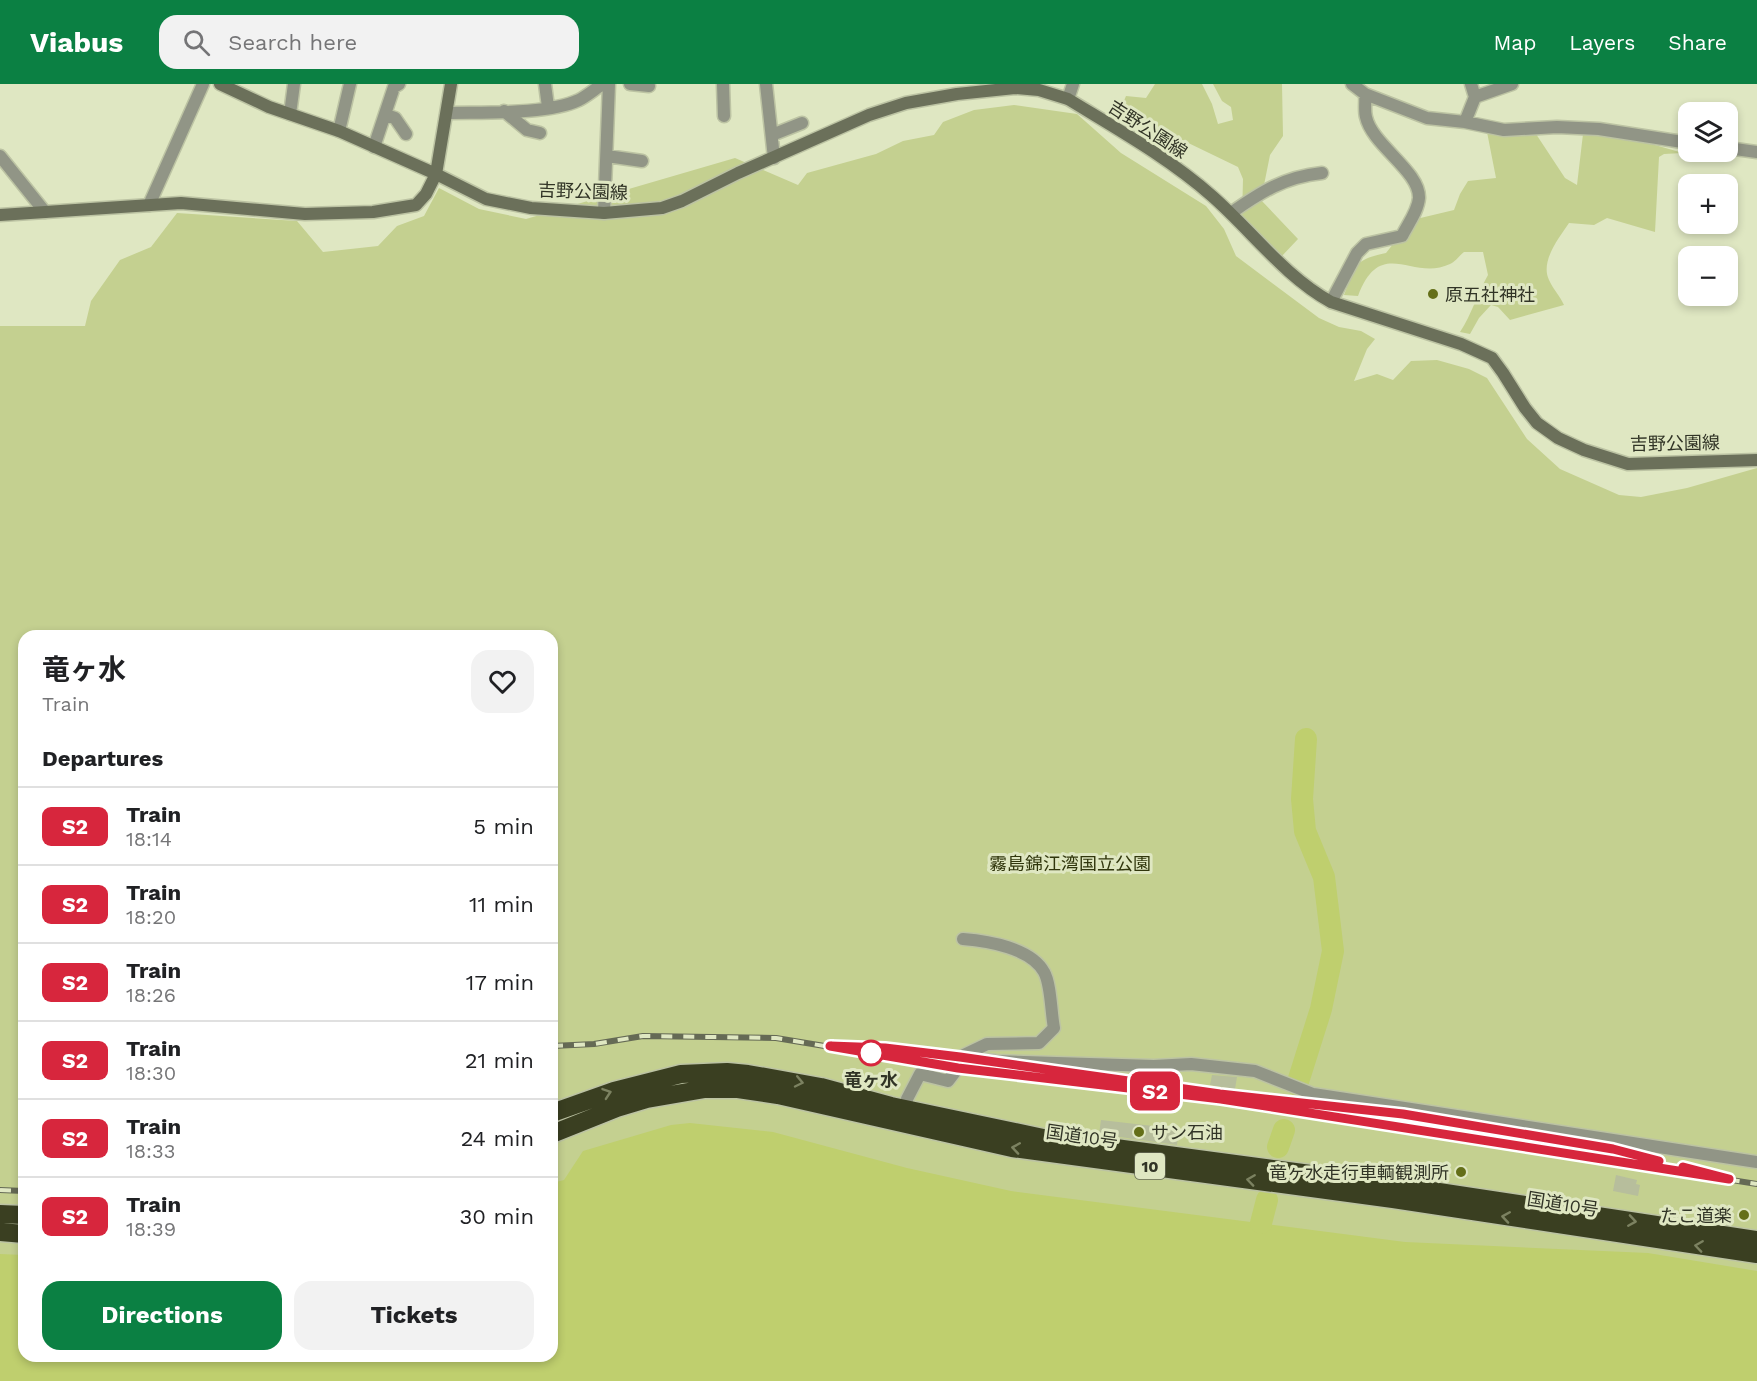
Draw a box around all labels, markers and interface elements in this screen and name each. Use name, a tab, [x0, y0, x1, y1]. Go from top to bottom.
search box	[159, 15, 579, 69]
text: Viabus	[30, 26, 123, 59]
icon: search	[180, 26, 213, 59]
text: Search here	[228, 30, 357, 55]
text: Map	[1493, 30, 1536, 55]
text: Layers	[1569, 30, 1635, 55]
text: Share	[1668, 30, 1727, 55]
street label: 吉野公園線	[1105, 96, 1191, 162]
map controls	[1678, 102, 1738, 306]
button: layers	[1678, 102, 1738, 162]
button: +	[1678, 174, 1738, 234]
street label: 吉野公園線	[538, 179, 628, 203]
button: −	[1678, 246, 1738, 306]
place label: 原五社神社	[1445, 284, 1535, 305]
marker: 原五社神社	[1426, 287, 1440, 301]
street label: 吉野公園線	[1630, 432, 1720, 454]
button: heart	[471, 650, 534, 713]
text: 竜ヶ水	[42, 653, 126, 686]
text: Train	[42, 692, 90, 716]
text: Departures	[42, 746, 163, 771]
text: Train	[126, 802, 181, 827]
text: S2	[62, 814, 88, 839]
text: 5 min	[473, 814, 534, 839]
text: 18:14	[126, 827, 172, 851]
park label: 霧島錦江湾国立公園	[989, 853, 1151, 874]
text: Train	[126, 880, 181, 905]
text: S2	[62, 892, 88, 917]
text: 11 min	[469, 892, 534, 917]
text: 18:20	[126, 905, 176, 929]
text: Train	[126, 958, 181, 983]
text: S2	[62, 970, 88, 995]
text: 17 min	[466, 970, 534, 995]
text: 18:26	[126, 983, 176, 1007]
text: Train	[126, 1036, 181, 1061]
marker: 竜ヶ水	[858, 1040, 884, 1066]
text: S2	[62, 1048, 88, 1073]
text: 21 min	[465, 1048, 534, 1073]
text: 18:30	[126, 1061, 176, 1085]
place label: 竜ヶ水	[844, 1069, 898, 1090]
line badge: S2	[1128, 1072, 1182, 1110]
one-way arrow	[793, 1075, 803, 1088]
text: S2	[1142, 1079, 1168, 1104]
one-way arrow	[601, 1088, 612, 1101]
text: Train	[126, 1114, 181, 1139]
street label: 国道10号	[1045, 1121, 1119, 1151]
place label: サン石油	[1151, 1122, 1223, 1143]
marker: サン石油	[1132, 1125, 1146, 1139]
text: S2	[62, 1126, 88, 1151]
text: 24 min	[460, 1126, 534, 1151]
text: 18:33	[126, 1139, 175, 1163]
one-way arrow	[1012, 1142, 1021, 1154]
road number: 10	[1135, 1153, 1165, 1179]
place label: 竜ヶ水走行車輌観測所	[1269, 1162, 1449, 1183]
marker: 竜ヶ水走行車輌観測所	[1454, 1165, 1468, 1179]
one-way arrow	[1246, 1174, 1256, 1186]
street label: 国道10号	[1526, 1188, 1600, 1220]
text: Train	[126, 1192, 181, 1217]
text: S2	[62, 1204, 88, 1229]
text: 30 min	[460, 1204, 534, 1229]
place label: たこ道楽	[1660, 1205, 1732, 1226]
marker: たこ道楽	[1737, 1208, 1751, 1222]
one-way arrow	[1502, 1211, 1511, 1223]
one-way arrow	[1628, 1215, 1637, 1227]
text: 18:39	[126, 1217, 176, 1241]
one-way arrow	[1695, 1240, 1704, 1252]
button: Directions	[42, 1281, 282, 1350]
button: Tickets	[294, 1281, 534, 1350]

